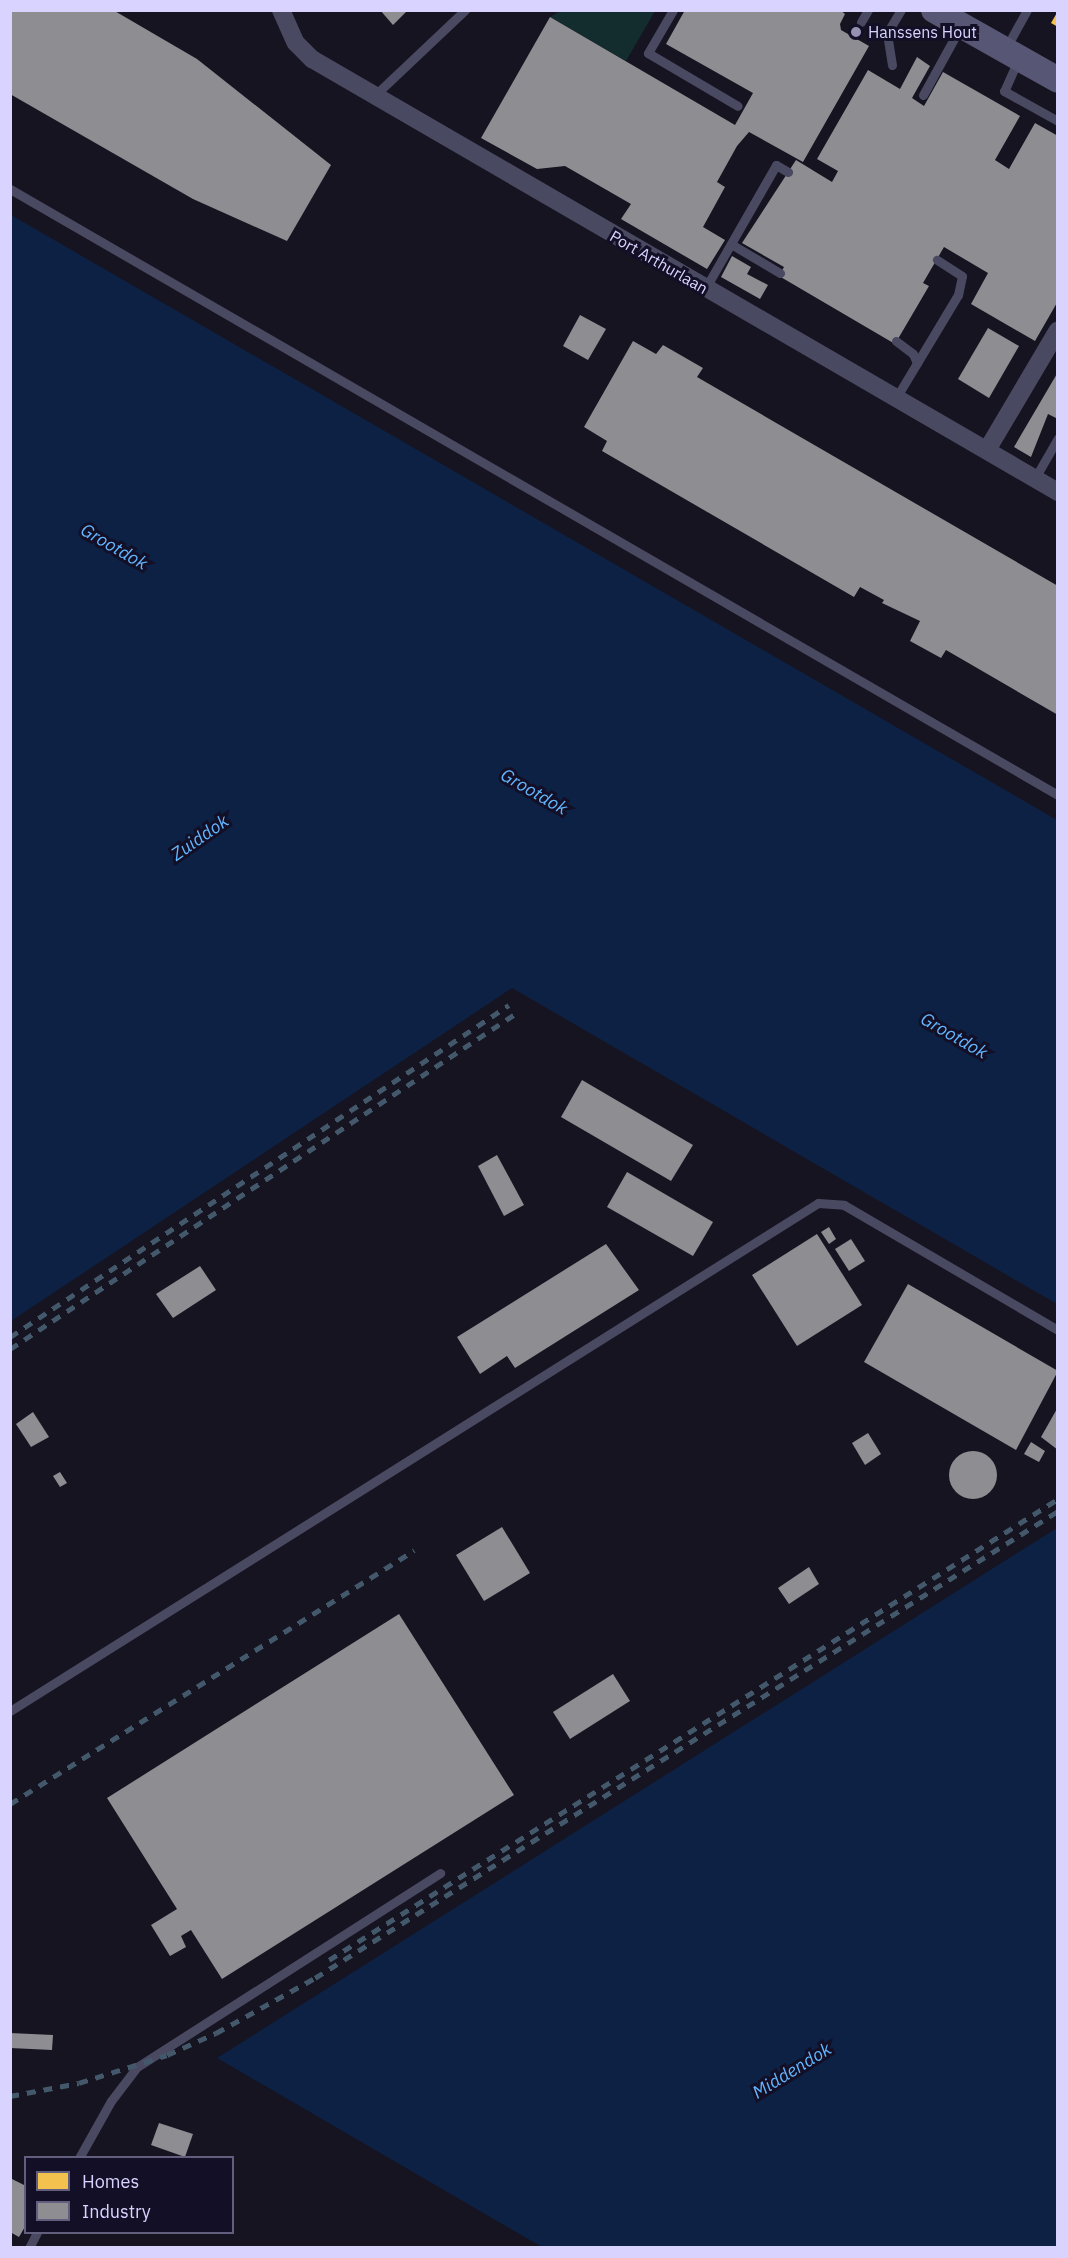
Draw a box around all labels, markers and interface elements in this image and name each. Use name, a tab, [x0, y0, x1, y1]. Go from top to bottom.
place label: Hanssens Hout	[868, 22, 977, 42]
marker: Hanssens Hout	[849, 25, 863, 39]
street label: Port Arthurlaan	[607, 226, 711, 298]
water label: Grootdok	[77, 519, 151, 575]
water label: Grootdok	[497, 764, 571, 820]
water label: Zuiddok	[167, 810, 233, 866]
water label: Grootdok	[917, 1008, 991, 1064]
water label: Middendok	[749, 2038, 835, 2104]
legend	[24, 2156, 234, 2234]
text: Homes	[82, 2170, 139, 2193]
text: Industry	[82, 2200, 151, 2223]

